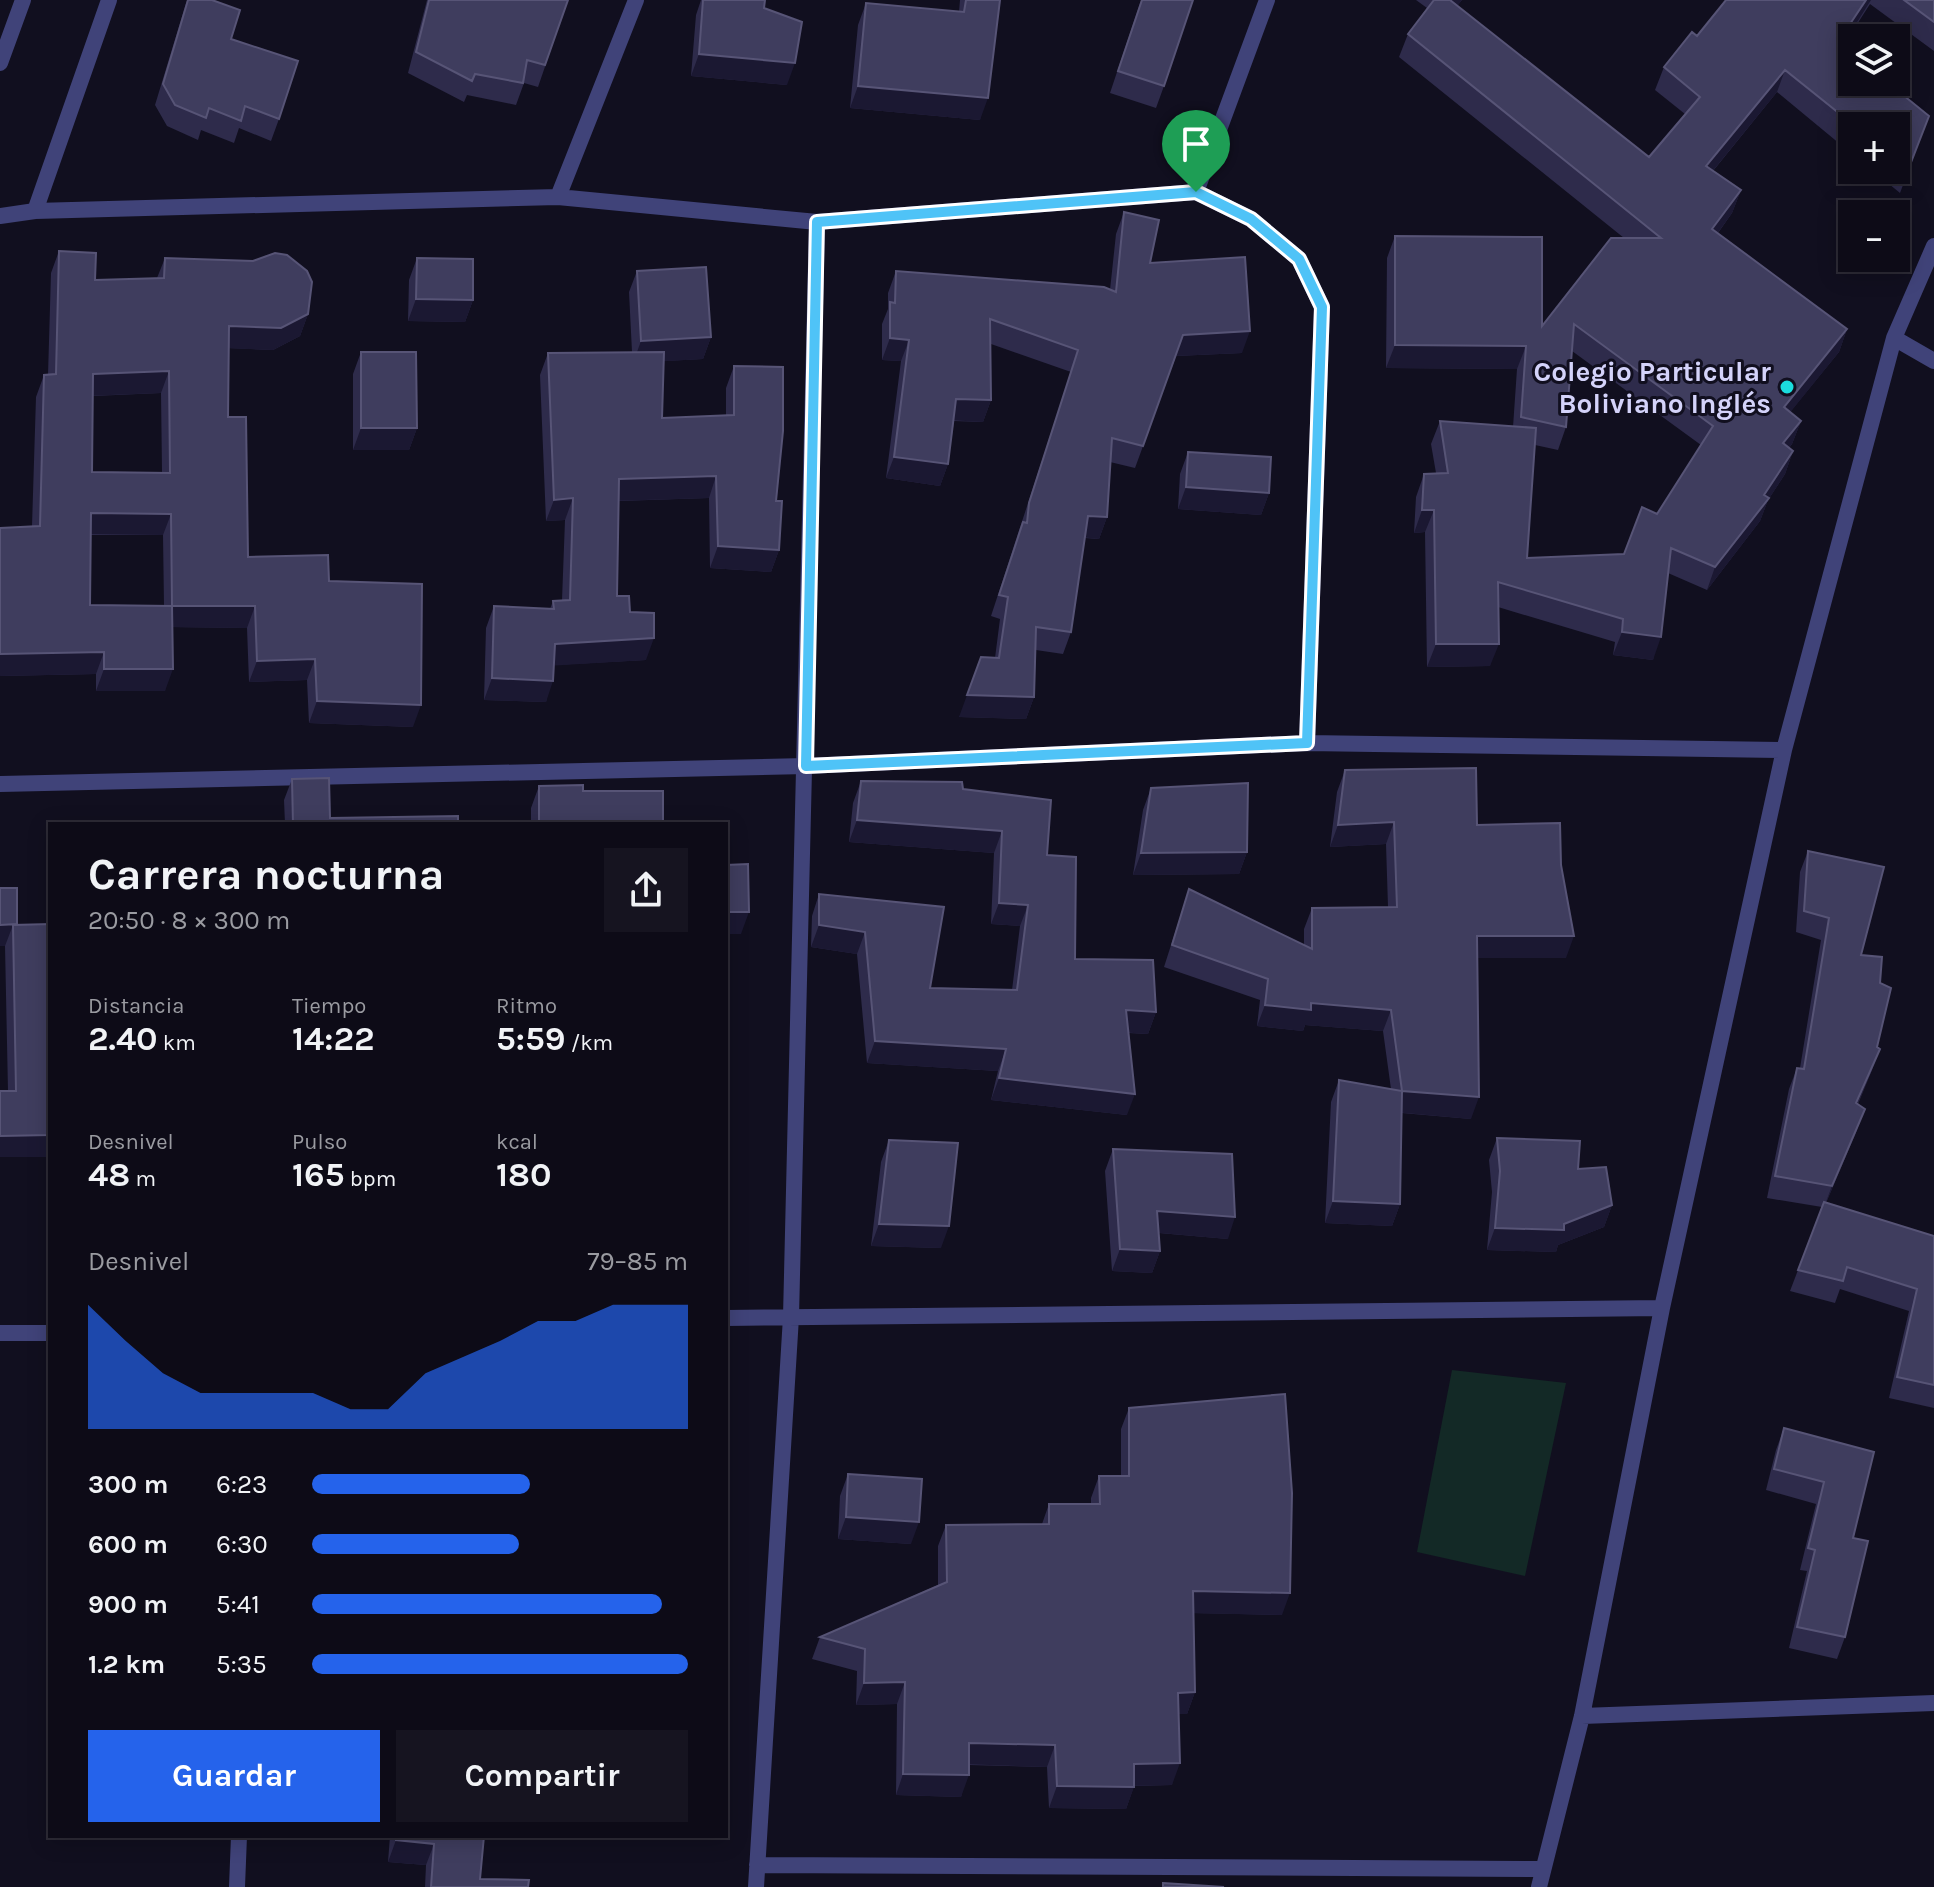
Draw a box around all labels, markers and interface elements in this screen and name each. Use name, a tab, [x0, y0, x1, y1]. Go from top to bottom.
map controls	[1838, 24, 1910, 272]
button: layers	[1838, 24, 1910, 96]
pin	[1162, 110, 1230, 192]
button: +	[1838, 112, 1910, 184]
icon: arrive	[1174, 122, 1218, 166]
button: −	[1838, 200, 1910, 272]
place label: Colegio Particular Boliviano Inglés	[1534, 355, 1771, 420]
marker: Colegio Particular Boliviano Inglés	[1778, 378, 1796, 396]
button: share	[604, 848, 688, 932]
text: Carrera nocturna	[88, 849, 445, 900]
text: 20:50 · 8 × 300 m	[88, 905, 290, 936]
text: Distancia	[88, 993, 184, 1019]
text: Tiempo	[292, 993, 366, 1019]
text: Ritmo	[496, 993, 557, 1019]
text: 2.40	[88, 1019, 158, 1059]
text: 14:22	[292, 1019, 375, 1059]
text: 5:59	[496, 1019, 565, 1059]
text: km	[158, 1030, 196, 1056]
text: /km	[565, 1030, 613, 1056]
text: Desnivel	[88, 1129, 174, 1155]
text: Pulso	[292, 1129, 347, 1155]
text: kcal	[496, 1129, 538, 1155]
text: 48	[88, 1155, 130, 1195]
text: 165	[292, 1155, 345, 1195]
text: 180	[496, 1155, 552, 1195]
text: m	[130, 1166, 156, 1192]
text: bpm	[345, 1166, 396, 1192]
text: Desnivel	[88, 1246, 189, 1277]
text: 79–85 m	[587, 1246, 688, 1277]
text: 300 m	[88, 1469, 168, 1500]
text: 6:23	[216, 1469, 267, 1500]
text: 600 m	[88, 1529, 168, 1560]
text: 6:30	[216, 1529, 268, 1560]
text: 900 m	[88, 1589, 168, 1620]
text: 5:41	[216, 1589, 260, 1620]
text: 1.2 km	[88, 1649, 165, 1680]
text: 5:35	[216, 1649, 267, 1680]
button: Guardar	[88, 1730, 380, 1822]
button: Compartir	[396, 1730, 688, 1822]

